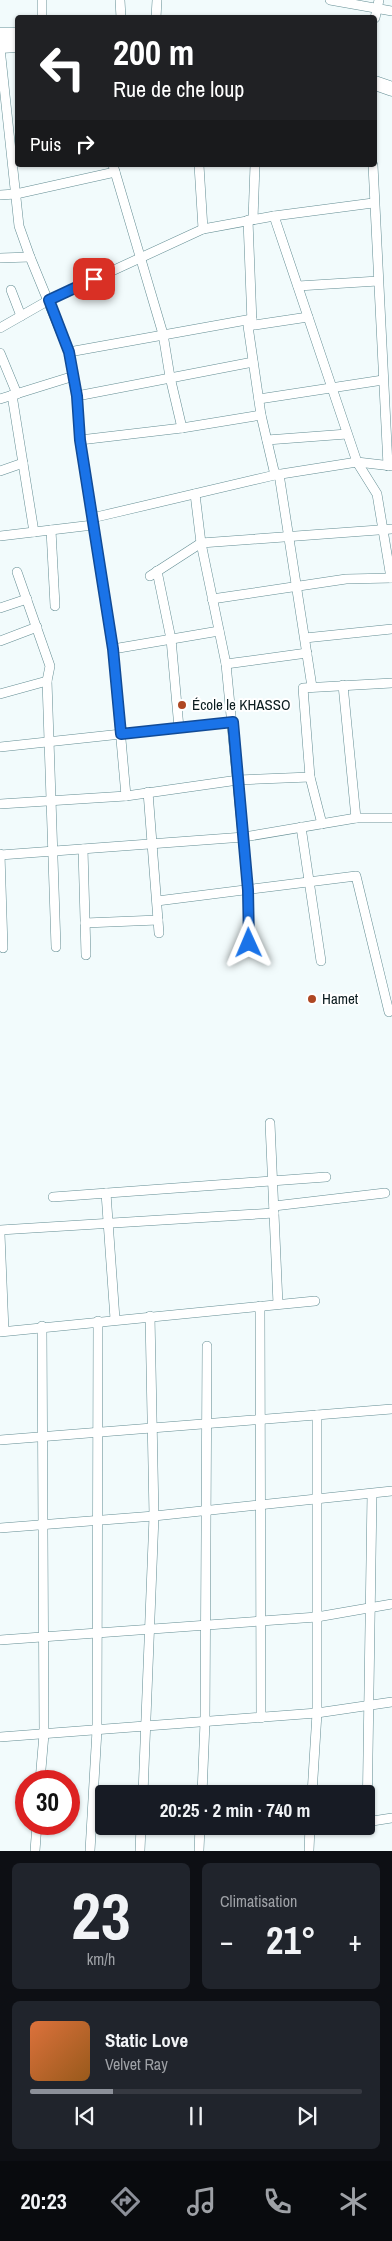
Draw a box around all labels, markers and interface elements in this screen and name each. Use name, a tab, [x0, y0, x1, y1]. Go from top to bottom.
text: 200 m	[113, 29, 194, 76]
icon: left	[30, 35, 95, 100]
text: Rue de che loup	[113, 74, 244, 104]
icon: right	[71, 130, 99, 158]
text: Puis	[30, 131, 61, 157]
pin	[73, 258, 115, 300]
icon: arrive	[80, 265, 108, 293]
place label: École le KHASSO	[192, 694, 290, 715]
marker: École le KHASSO	[176, 699, 188, 711]
position arrow	[222, 916, 274, 968]
place label: Hamet	[322, 988, 359, 1009]
marker: Hamet	[306, 993, 318, 1005]
speed limit sign: 30	[15, 1770, 80, 1835]
text: 20:25 · 2 min · 740 m	[160, 1797, 310, 1823]
text: 23	[71, 1872, 131, 1959]
text: Climatisation	[220, 1890, 297, 1912]
text: 21°	[266, 1915, 316, 1966]
text: −	[220, 1922, 233, 1960]
text: +	[349, 1922, 362, 1960]
text: km/h	[87, 1948, 115, 1970]
text: Static Love	[105, 2027, 188, 2053]
text: Velvet Ray	[105, 2053, 168, 2075]
icon: previous	[71, 2102, 99, 2130]
icon: pause	[182, 2102, 210, 2130]
icon: next	[293, 2102, 321, 2130]
icon: directions	[108, 2184, 143, 2219]
icon: music	[184, 2184, 219, 2219]
icon: phone	[260, 2184, 295, 2219]
icon: climate	[336, 2184, 371, 2219]
text: 20:23	[21, 2186, 67, 2216]

